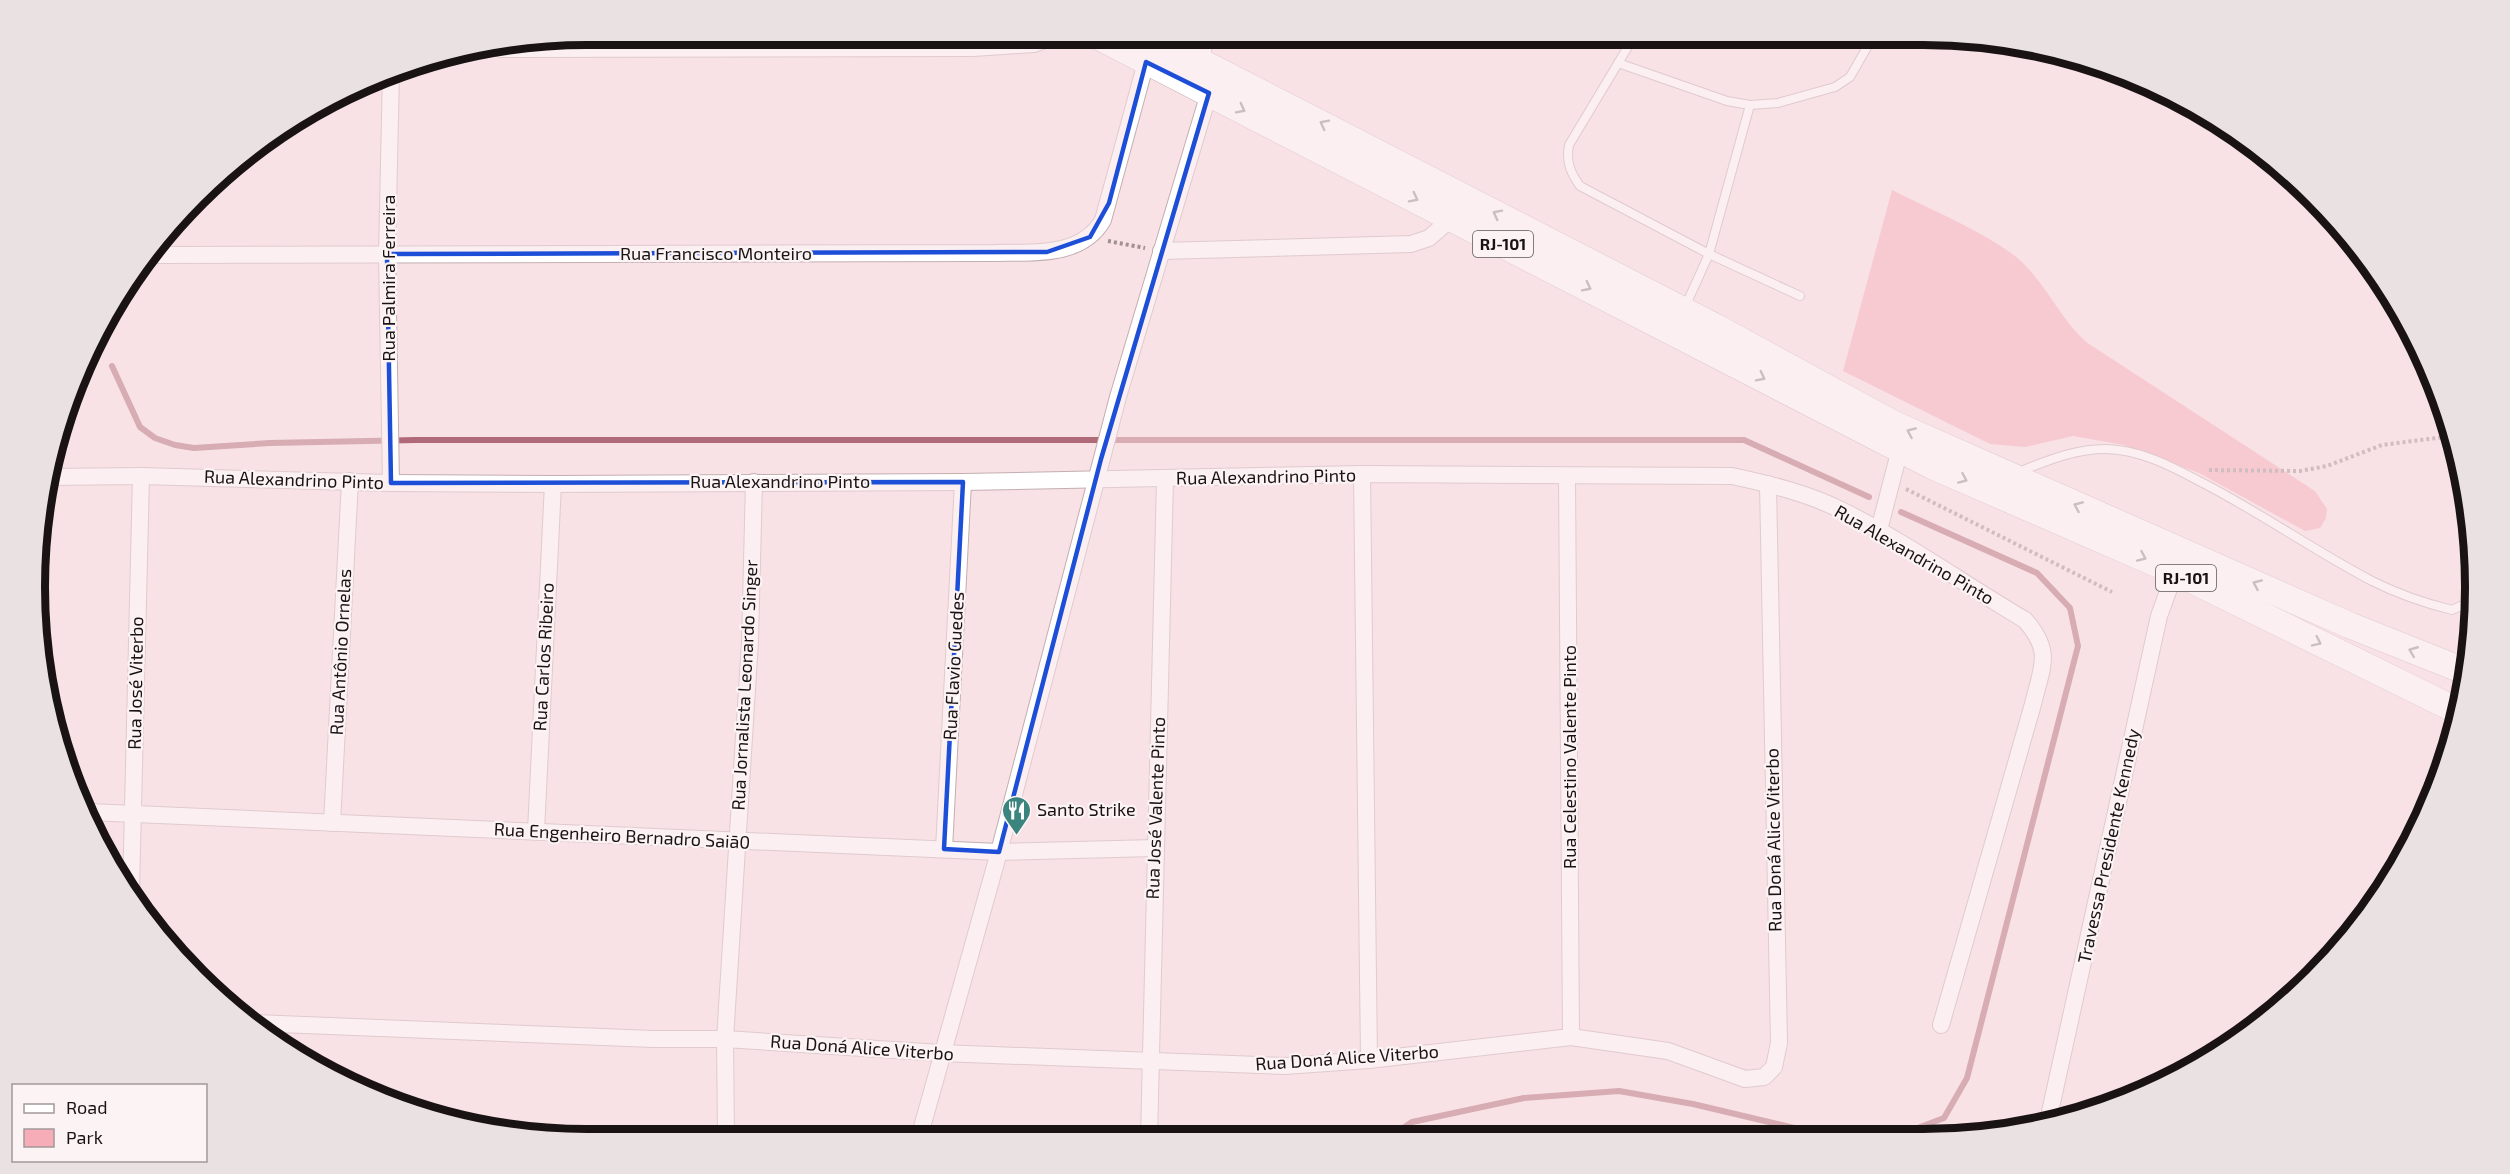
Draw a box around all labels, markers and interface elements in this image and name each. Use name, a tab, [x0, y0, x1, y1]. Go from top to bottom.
one-way arrow	[1234, 102, 1245, 113]
one-way arrow	[1319, 120, 1330, 132]
one-way arrow	[1408, 191, 1418, 202]
street label: Rua Palmira Ferreira	[377, 195, 399, 361]
one-way arrow	[1493, 210, 1503, 221]
road number: RJ-101	[1473, 231, 1533, 257]
street label: Rua Francisco Monteiro	[620, 242, 812, 264]
one-way arrow	[1581, 280, 1592, 292]
one-way arrow	[1754, 370, 1765, 381]
one-way arrow	[1907, 427, 1918, 439]
street label: Rua Alexandrino Pinto	[1176, 463, 1356, 489]
street label: Rua Alexandrino Pinto	[204, 465, 384, 493]
street label: Rua Alexandrino Pinto	[690, 470, 870, 492]
one-way arrow	[1957, 472, 1968, 484]
street label: Rua Alexandrino Pinto	[1831, 500, 1998, 609]
one-way arrow	[2074, 501, 2085, 513]
one-way arrow	[2135, 550, 2146, 562]
street label: Rua Jornalista Leonardo Singer	[726, 559, 762, 811]
road number: RJ-101	[2156, 565, 2216, 591]
street label: Rua Antônio Ornelas	[325, 568, 355, 736]
one-way arrow	[2252, 579, 2263, 591]
street label: Rua Carlos Ribeiro	[528, 582, 558, 732]
street label: Rua Flavio Guedes	[938, 591, 968, 741]
street label: Rua José Viterbo	[123, 616, 147, 750]
one-way arrow	[2311, 634, 2322, 646]
street label: Rua Celestino Valente Pinto	[1558, 645, 1580, 869]
one-way arrow	[2408, 646, 2419, 658]
street label: Rua José Valente Pinto	[1141, 716, 1169, 900]
street label: Travessa Presidente Kennedy	[2072, 726, 2144, 965]
street label: Rua Doná Alice Viterbo	[1760, 748, 1786, 932]
restaurant icon: Santo Strike	[1000, 794, 1032, 836]
place label: Santo Strike	[1037, 798, 1136, 820]
street label: Rua Engenheiro Bernadro Saiā0	[493, 817, 751, 853]
street label: Rua Doná Alice Viterbo	[770, 1030, 955, 1064]
street label: Rua Doná Alice Viterbo	[1254, 1040, 1439, 1074]
legend	[12, 1084, 207, 1162]
text: Road	[66, 1096, 107, 1118]
text: Park	[66, 1126, 103, 1148]

